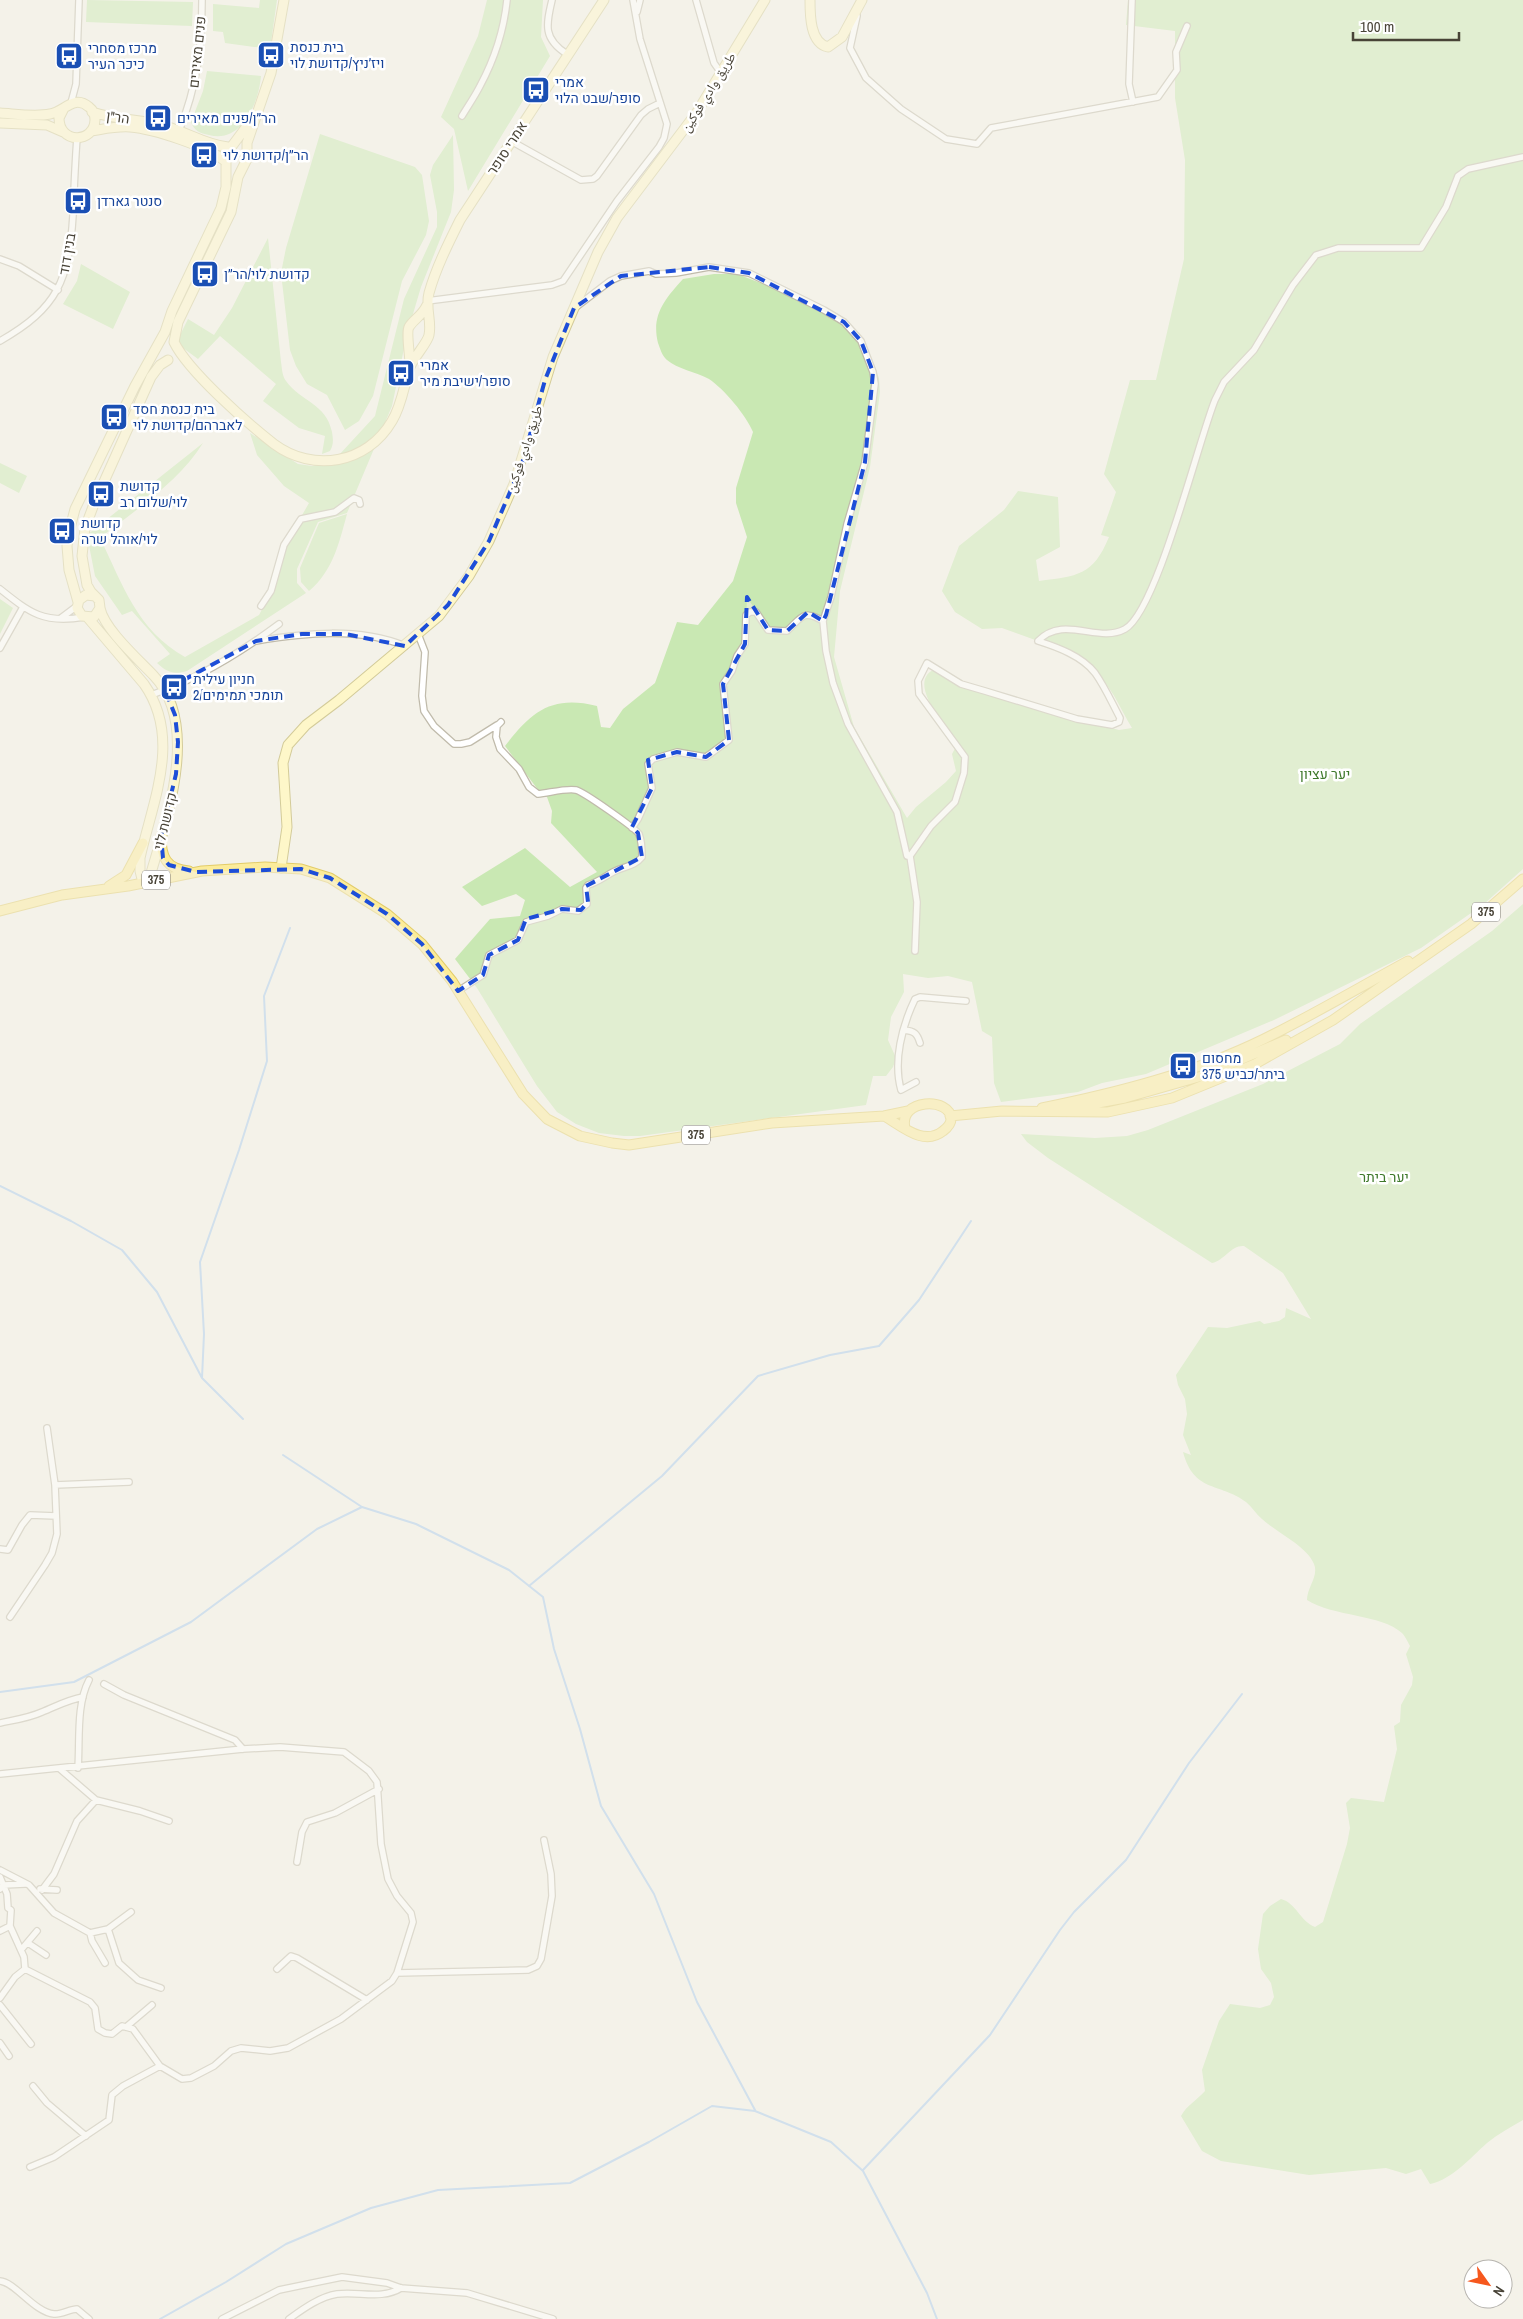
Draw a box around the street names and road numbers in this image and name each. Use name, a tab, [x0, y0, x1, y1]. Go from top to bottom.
street label: פנים מאירים	[184, 15, 210, 89]
street label: طريق وادي فوکين	[676, 49, 742, 137]
street label: הר"ן	[105, 106, 131, 128]
street label: אמרי סופר	[483, 118, 531, 178]
street label: בנין דוד	[54, 231, 80, 277]
street label: طريق وادي فوکين	[501, 403, 549, 496]
street label: קדושת לוי	[149, 790, 181, 852]
road number: 375	[142, 870, 170, 890]
road number: 375	[1472, 902, 1500, 922]
road number: 375	[682, 1126, 710, 1144]

